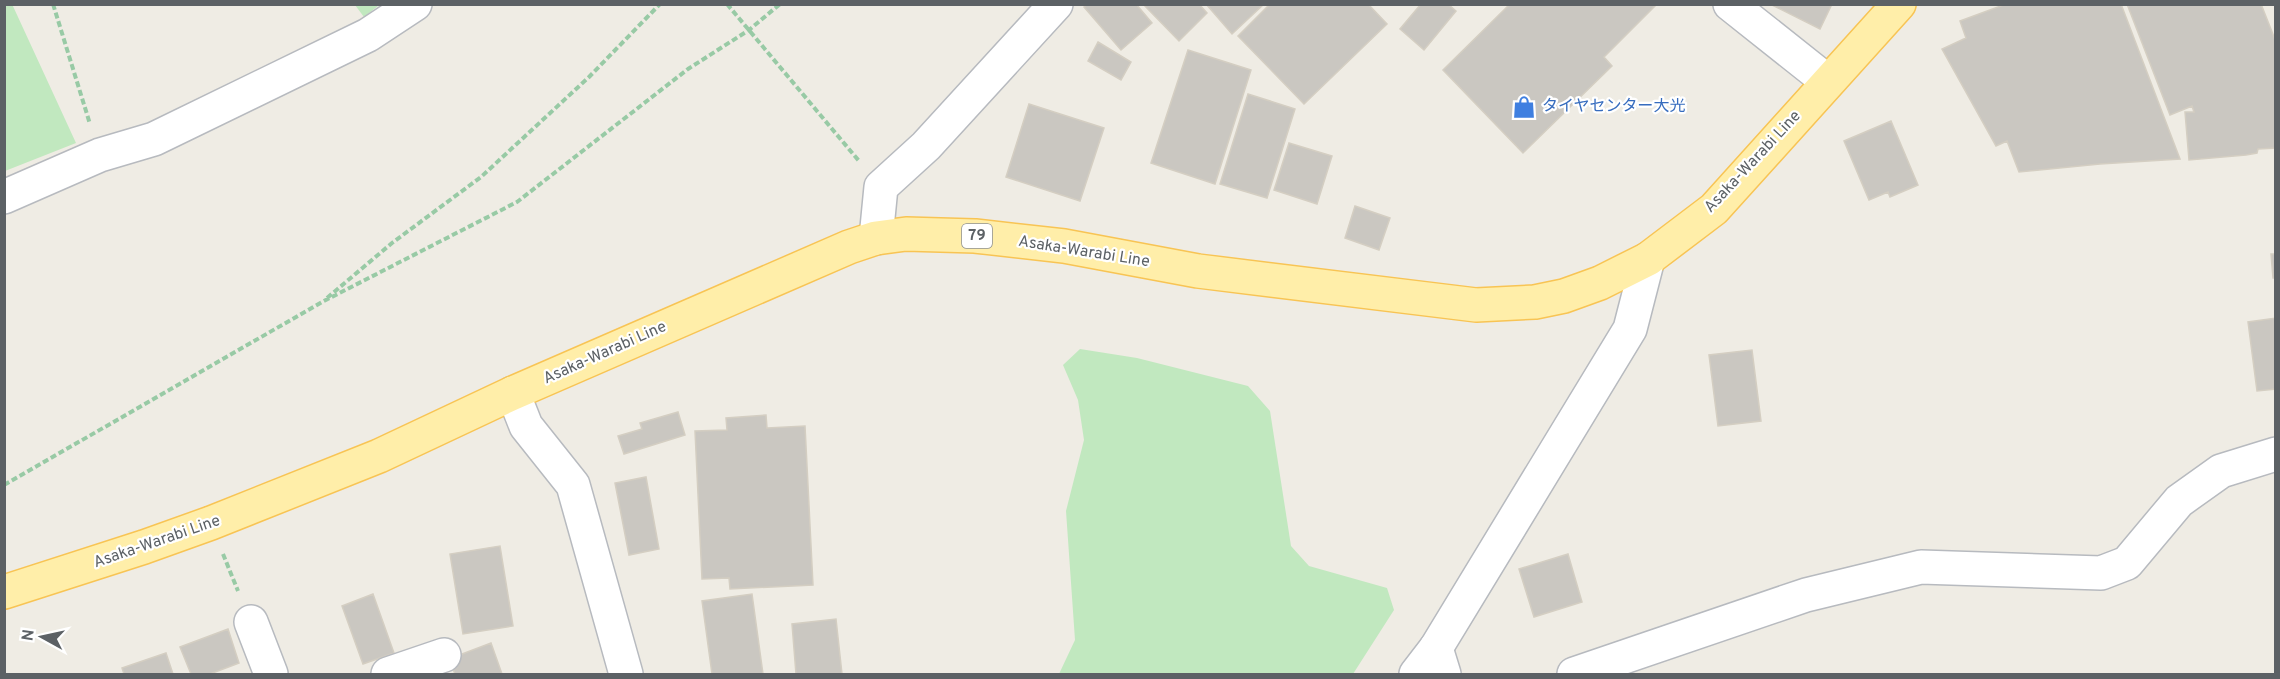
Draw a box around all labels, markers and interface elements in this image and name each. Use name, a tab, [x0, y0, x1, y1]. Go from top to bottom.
shop icon: タイヤセンター大光	[1511, 94, 1537, 120]
place label: タイヤセンター大光	[1542, 97, 1686, 117]
street label: Asaka-Warabi Line	[1700, 107, 1806, 217]
road number: 79	[962, 224, 992, 248]
street label: Asaka-Warabi Line	[1017, 232, 1151, 272]
street label: Asaka-Warabi Line	[540, 317, 670, 389]
street label: Asaka-Warabi Line	[91, 511, 223, 573]
north arrow	[12, 607, 72, 667]
text: N	[18, 628, 40, 642]

